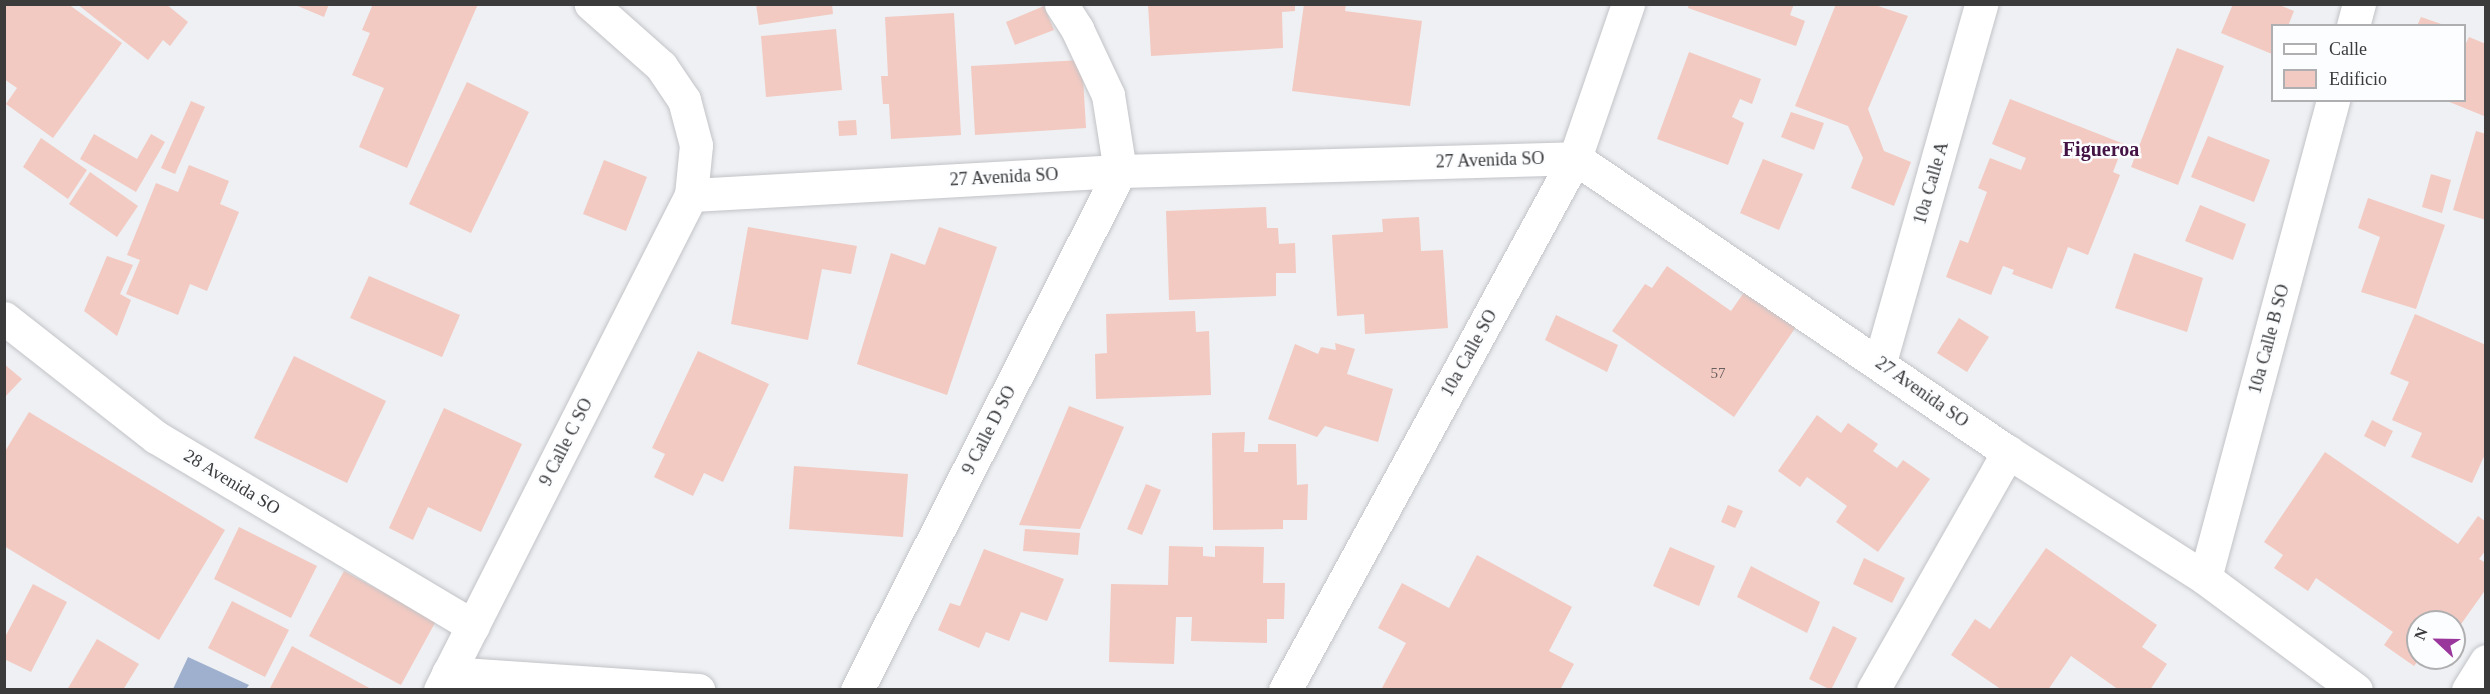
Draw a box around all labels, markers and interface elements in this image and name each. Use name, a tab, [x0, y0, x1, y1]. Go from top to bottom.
legend	[2271, 24, 2466, 102]
text: Calle	[2329, 39, 2367, 59]
text: Edificio	[2329, 69, 2387, 89]
district label: Figueroa	[2063, 137, 2139, 161]
street label: 10a Calle A	[1909, 139, 1953, 227]
street label: 27 Avenida SO	[1435, 147, 1545, 173]
street label: 27 Avenida SO	[949, 163, 1059, 191]
street label: 10a Calle B SO	[2244, 282, 2294, 396]
street label: 10a Calle SO	[1436, 306, 1502, 400]
street label: 27 Avenida SO	[1871, 352, 1973, 432]
house number: 57	[1710, 365, 1726, 383]
street label: 9 Calle D SO	[957, 382, 1021, 478]
street label: 9 Calle C SO	[535, 395, 597, 489]
street label: 28 Avenida SO	[179, 445, 285, 519]
north arrow	[2406, 610, 2466, 670]
text: N	[2411, 625, 2431, 642]

